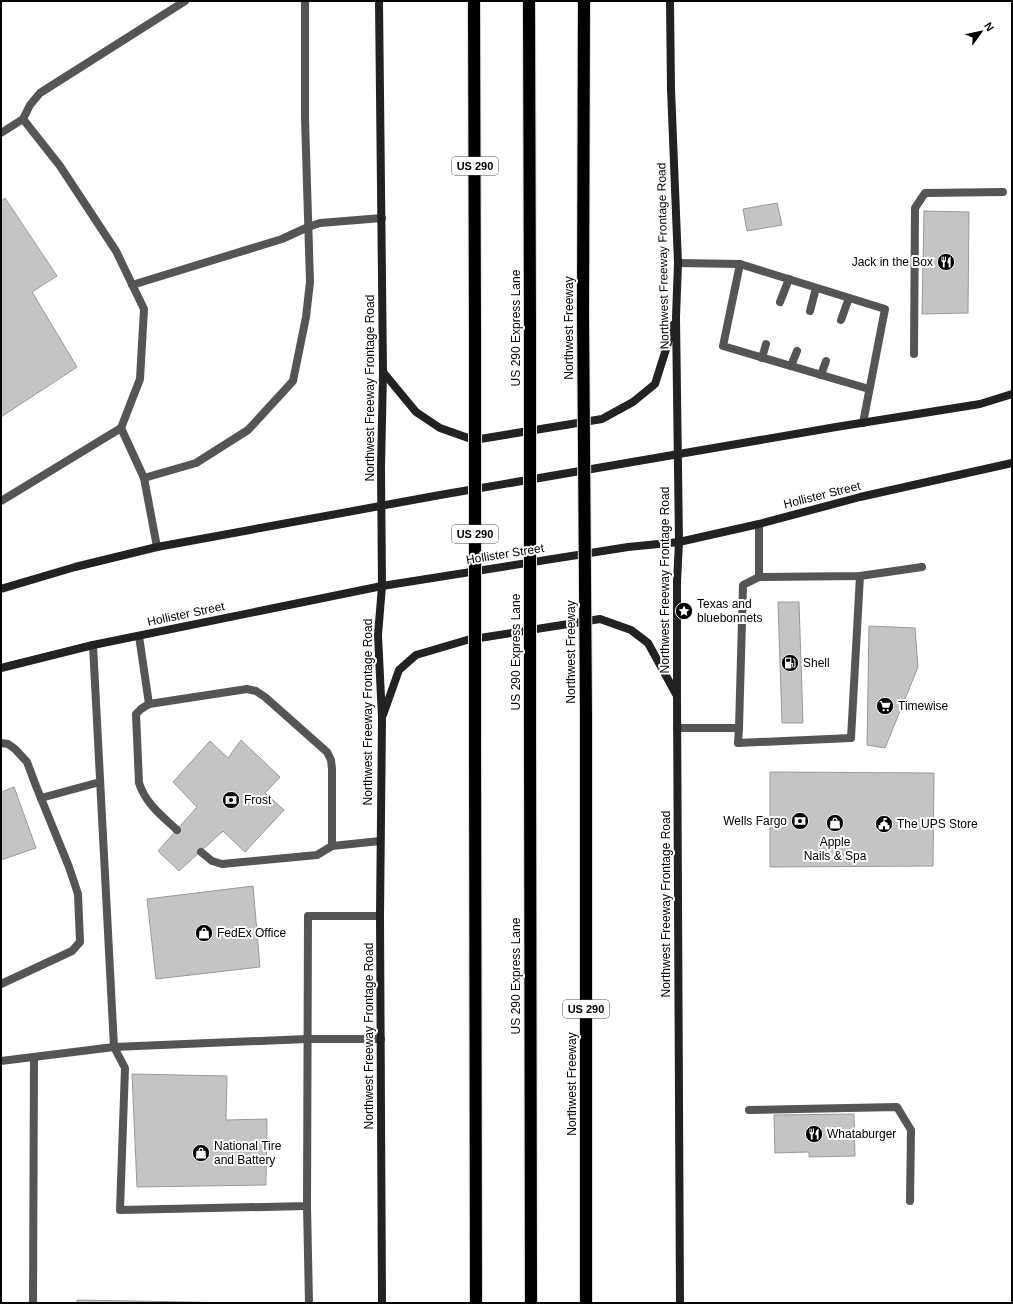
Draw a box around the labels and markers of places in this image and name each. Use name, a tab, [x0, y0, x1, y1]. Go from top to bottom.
restaurant icon: Jack in the Box	[936, 252, 956, 272]
place label: Jack in the Box	[852, 255, 933, 269]
place label: Texas and bluebonnets	[697, 597, 762, 625]
place icon: Texas and bluebonnets	[674, 601, 694, 621]
fuel station icon: Shell	[780, 653, 800, 673]
place label: Shell	[803, 656, 830, 670]
supermarket icon: Timewise	[875, 696, 895, 716]
place label: Timewise	[898, 699, 949, 713]
bank icon: Frost	[221, 790, 241, 810]
place label: Frost	[244, 793, 272, 807]
bank icon: Wells Fargo	[790, 811, 810, 831]
shop icon: Apple Nails & Spa	[825, 813, 845, 833]
place label: Wells Fargo	[723, 814, 787, 828]
public building icon: The UPS Store	[874, 814, 894, 834]
place label: The UPS Store	[897, 817, 978, 831]
place label: Apple Nails & Spa	[804, 835, 867, 863]
shop icon: FedEx Office	[194, 923, 214, 943]
place label: FedEx Office	[217, 926, 286, 940]
restaurant icon: Whataburger	[804, 1124, 824, 1144]
place label: Whataburger	[827, 1127, 896, 1141]
place label: National Tire and Battery	[214, 1139, 282, 1167]
shop icon: National Tire and Battery	[191, 1143, 211, 1163]

